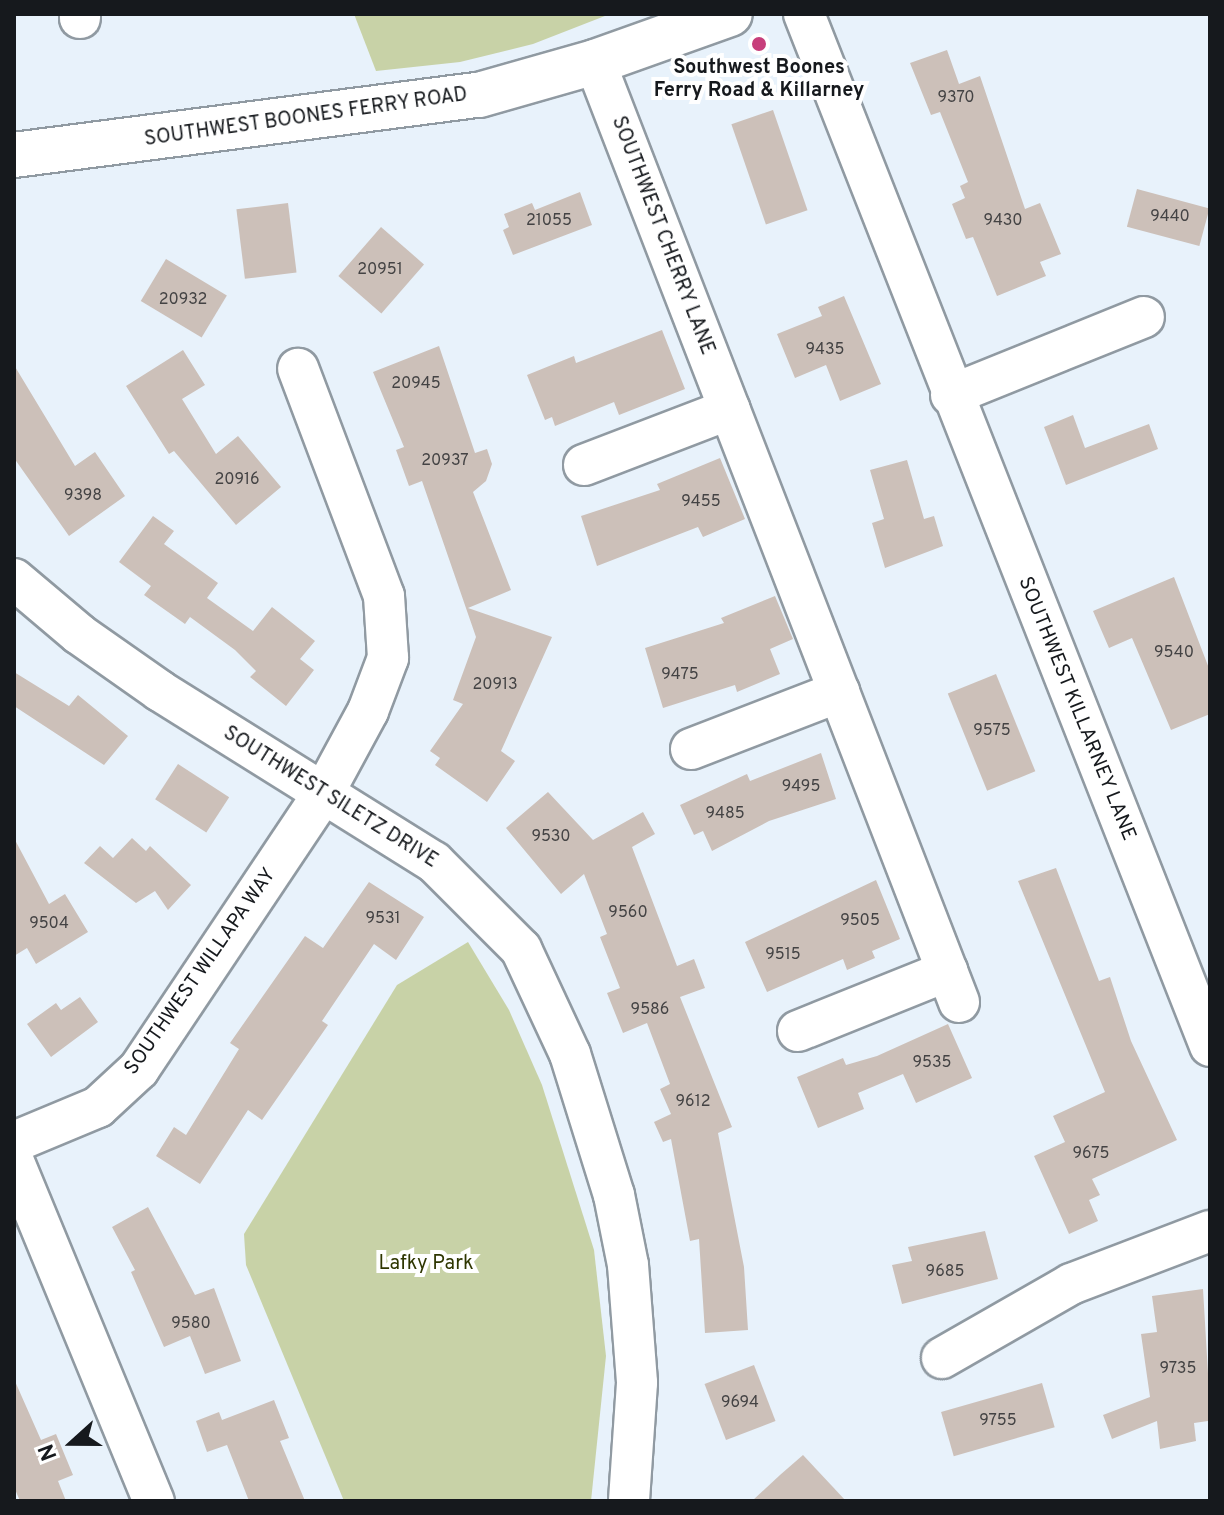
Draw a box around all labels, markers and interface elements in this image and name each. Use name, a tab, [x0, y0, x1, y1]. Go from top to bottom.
marker: Southwest Boones Ferry Road & Killarney	[750, 35, 768, 53]
place label: Southwest Boones Ferry Road & Killarney	[654, 56, 864, 103]
street label: SOUTHWEST BOONES FERRY ROAD	[142, 83, 470, 153]
house number: 9370	[937, 88, 975, 108]
street label: SOUTHWEST CHERRY LANE	[605, 113, 719, 359]
house number: 9440	[1150, 207, 1190, 227]
house number: 21055	[526, 211, 572, 231]
house number: 9430	[983, 211, 1023, 231]
house number: 20951	[357, 260, 403, 280]
house number: 20932	[159, 290, 207, 310]
house number: 9435	[805, 340, 845, 360]
house number: 20945	[391, 374, 441, 394]
house number: 20937	[421, 451, 469, 471]
house number: 20916	[214, 470, 260, 490]
house number: 9398	[64, 486, 102, 506]
house number: 9455	[681, 492, 721, 512]
street label: SOUTHWEST KILLARNEY LANE	[1012, 573, 1140, 845]
house number: 9540	[1154, 643, 1194, 663]
house number: 9475	[661, 665, 699, 685]
house number: 20913	[472, 675, 518, 695]
house number: 9575	[973, 721, 1011, 741]
street label: SOUTHWEST SILETZ DRIVE	[218, 722, 442, 874]
house number: 9495	[782, 777, 820, 797]
house number: 9485	[705, 804, 745, 824]
house number: 9530	[531, 827, 571, 847]
street label: SOUTHWEST WILLAPA WAY	[120, 863, 282, 1081]
house number: 9560	[608, 903, 648, 923]
house number: 9531	[365, 909, 401, 929]
house number: 9505	[840, 911, 880, 931]
house number: 9504	[29, 914, 69, 934]
house number: 9515	[765, 945, 801, 965]
house number: 9586	[631, 1000, 669, 1020]
house number: 9535	[912, 1053, 952, 1073]
house number: 9612	[676, 1092, 710, 1112]
house number: 9675	[1072, 1144, 1110, 1164]
park label: Lafky Park	[378, 1252, 474, 1276]
house number: 9685	[926, 1262, 964, 1282]
house number: 9580	[171, 1314, 211, 1334]
house number: 9735	[1160, 1359, 1196, 1379]
house number: 9694	[721, 1393, 759, 1413]
north arrow	[32, 1403, 112, 1483]
house number: 9755	[979, 1411, 1017, 1431]
text: N	[34, 1440, 65, 1464]

